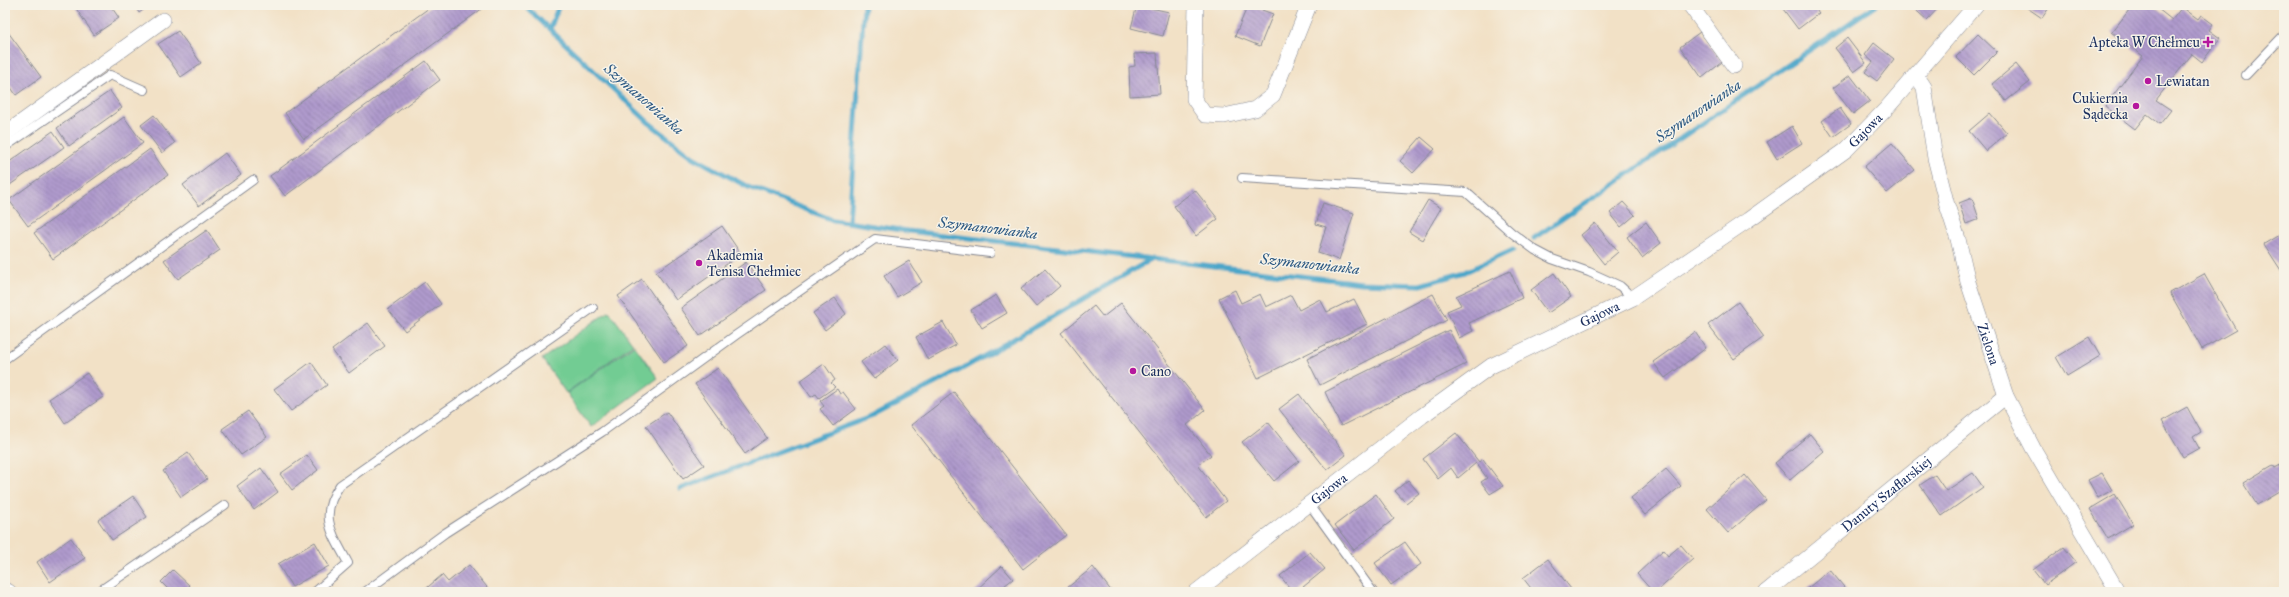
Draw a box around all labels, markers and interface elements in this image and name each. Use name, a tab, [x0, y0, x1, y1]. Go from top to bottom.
place label: Apteka W Chełmcu	[2088, 34, 2201, 51]
marker: Apteka W Chełmcu	[2203, 37, 2213, 47]
water label: Szymanowianka	[600, 59, 688, 139]
place label: Lewiatan	[2156, 73, 2210, 90]
water label: Szymanowianka	[1651, 76, 1744, 147]
marker: Lewiatan	[2143, 76, 2153, 86]
place label: Cukiernia Sądecka	[2072, 90, 2128, 123]
marker: Cukiernia Sądecka	[2131, 101, 2141, 111]
street label: Gajowa	[1845, 109, 1886, 151]
water label: Szymanowianka	[936, 213, 1039, 243]
place label: Akademia Tenisa Chełmiec	[706, 247, 801, 280]
water label: Szymanowianka	[1258, 250, 1361, 278]
marker: Akademia Tenisa Chełmiec	[694, 258, 704, 268]
street label: Gajowa	[1577, 297, 1622, 331]
street label: Zielona	[1974, 321, 2004, 367]
place label: Cano	[1141, 363, 1171, 380]
marker: Cano	[1128, 366, 1138, 376]
street label: Danuty Szaflarskiej	[1838, 452, 1934, 536]
street label: Gajowa	[1307, 469, 1350, 508]

